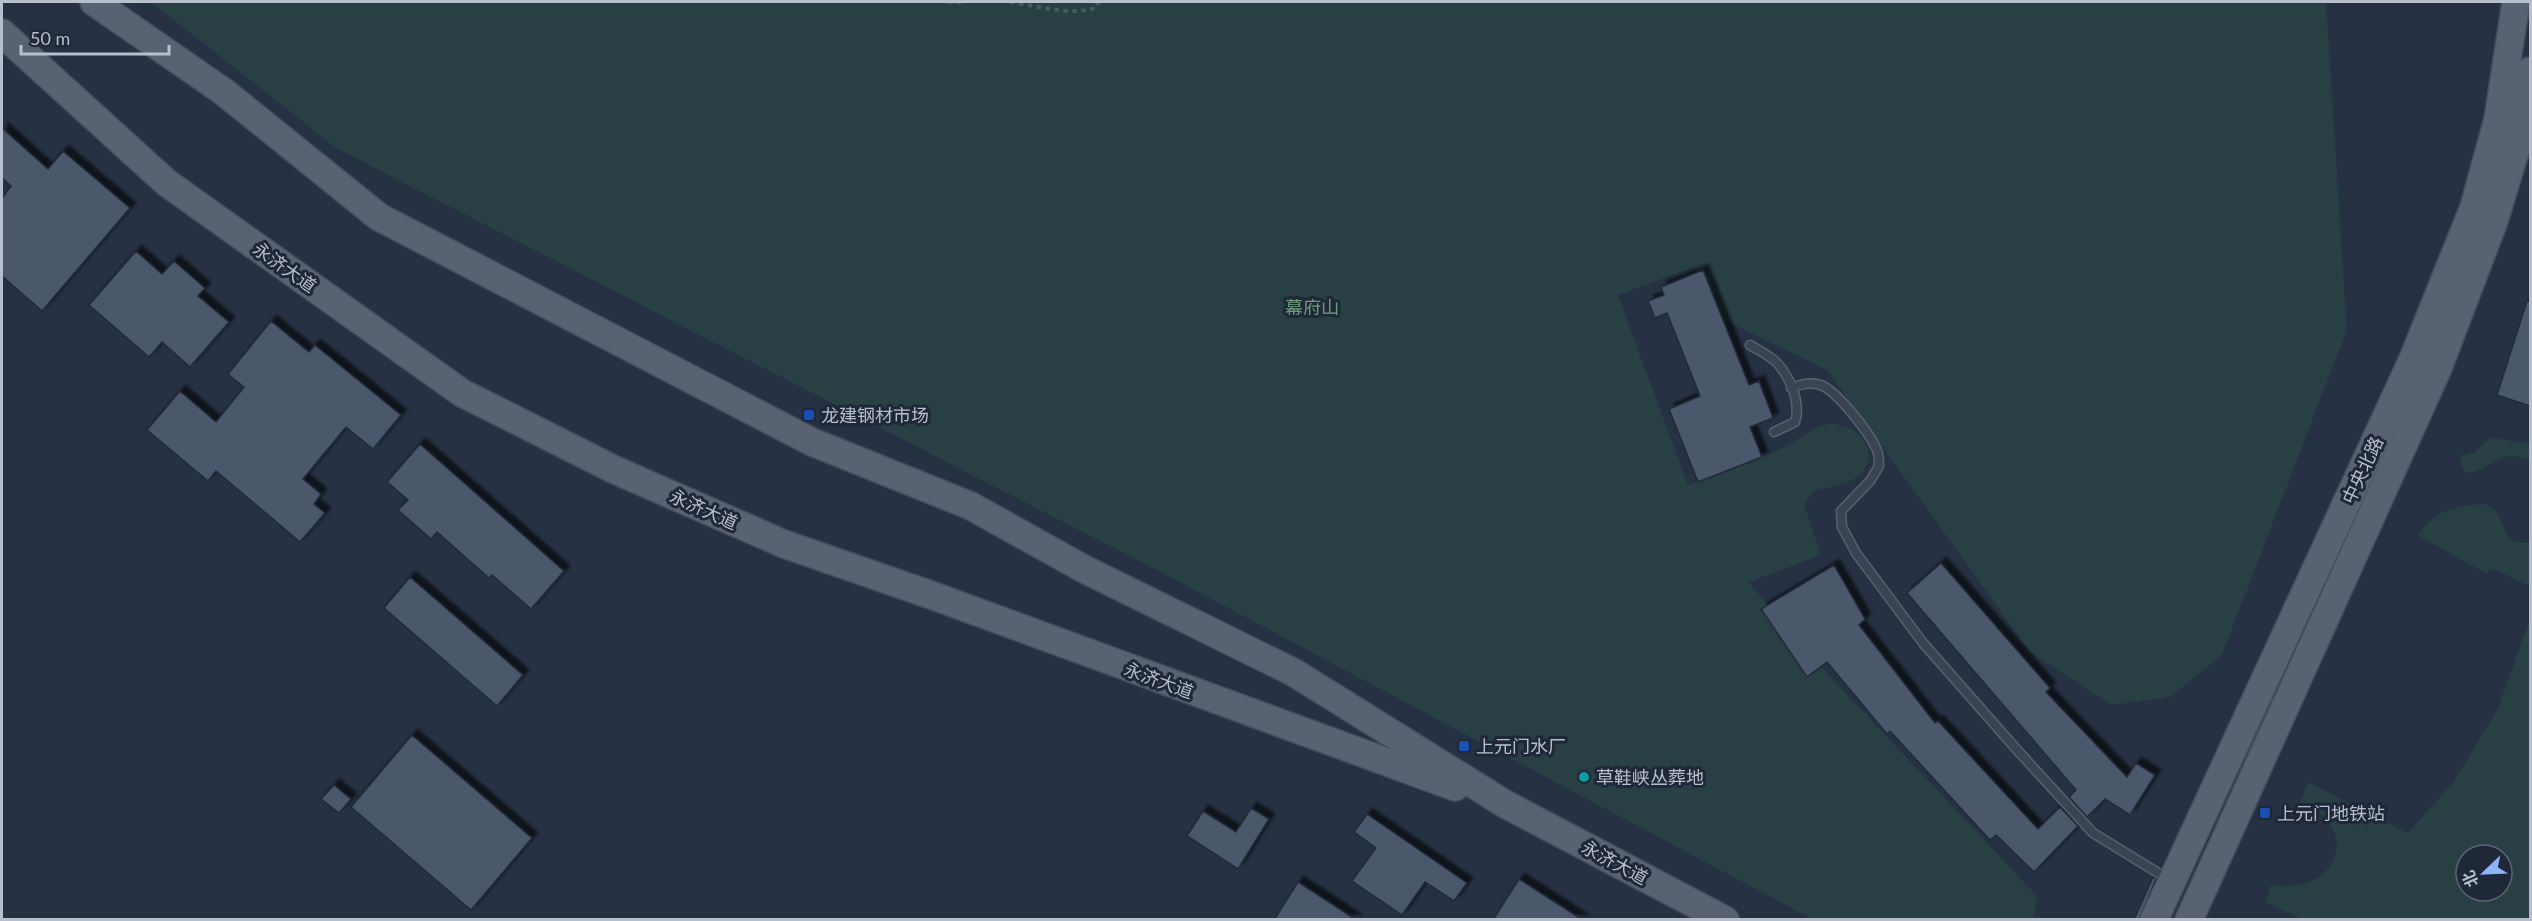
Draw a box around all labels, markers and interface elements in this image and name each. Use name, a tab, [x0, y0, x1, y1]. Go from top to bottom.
scale bar	[21, 18, 170, 56]
text: 50 m	[30, 27, 70, 49]
street label: 永济大道	[249, 237, 321, 297]
park label: 幕府山	[1285, 296, 1339, 318]
place label: 龙建钢材市场	[821, 404, 929, 426]
marker: 龙建钢材市场	[802, 408, 816, 422]
street label: 中央北路	[2337, 433, 2387, 507]
street label: 永济大道	[667, 484, 741, 534]
street label: 永济大道	[1121, 657, 1197, 703]
place label: 上元门水厂	[1476, 735, 1566, 757]
marker: 上元门水厂	[1457, 739, 1471, 753]
place label: 草鞋峡丛葬地	[1596, 766, 1704, 788]
marker: 草鞋峡丛葬地	[1577, 770, 1591, 784]
place label: 上元门地铁站	[2277, 802, 2385, 824]
marker: 上元门地铁站	[2258, 806, 2272, 820]
street label: 永济大道	[1578, 835, 1652, 889]
north arrow	[2454, 843, 2514, 903]
text: 北	[2458, 868, 2482, 890]

